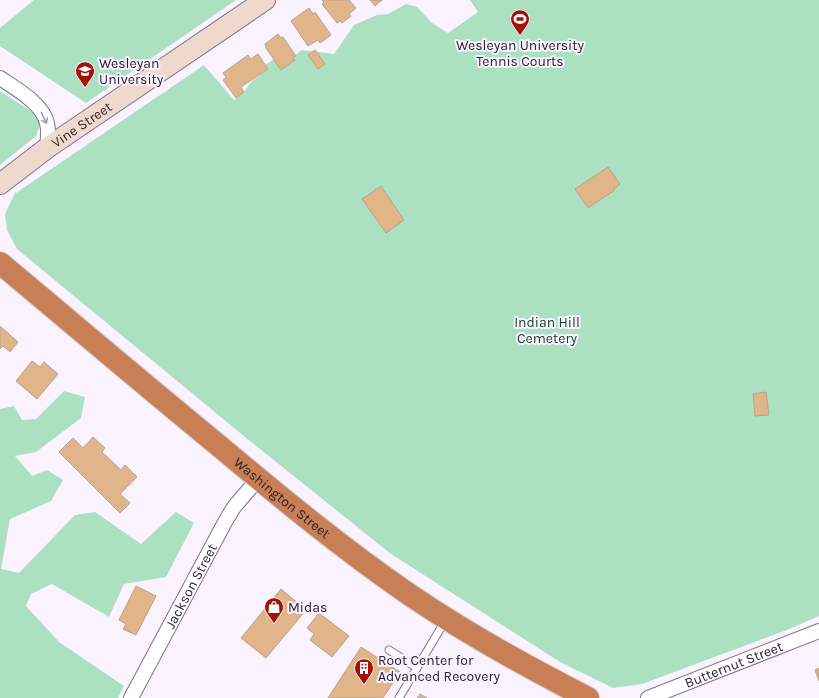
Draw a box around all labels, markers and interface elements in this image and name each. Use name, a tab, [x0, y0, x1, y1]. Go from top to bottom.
sports icon: Wesleyan University Tennis Courts	[509, 8, 531, 36]
place label: Wesleyan University Tennis Courts	[456, 37, 585, 70]
place label: Wesleyan University	[99, 55, 164, 88]
school or university icon: Wesleyan University	[74, 60, 96, 88]
street label: Vine Street	[48, 98, 115, 151]
one-way arrow	[41, 111, 49, 123]
park label: Indian Hill Cemetery	[514, 314, 580, 347]
street label: Washington Street	[230, 453, 334, 542]
street label: Jackson Street	[161, 541, 220, 631]
shop icon: Midas	[263, 596, 285, 624]
place label: Midas	[288, 599, 327, 616]
street label: Butternut Street	[682, 638, 785, 691]
place label: Root Center for Advanced Recovery	[378, 652, 500, 685]
building icon: Root Center for Advanced Recovery	[353, 657, 375, 685]

